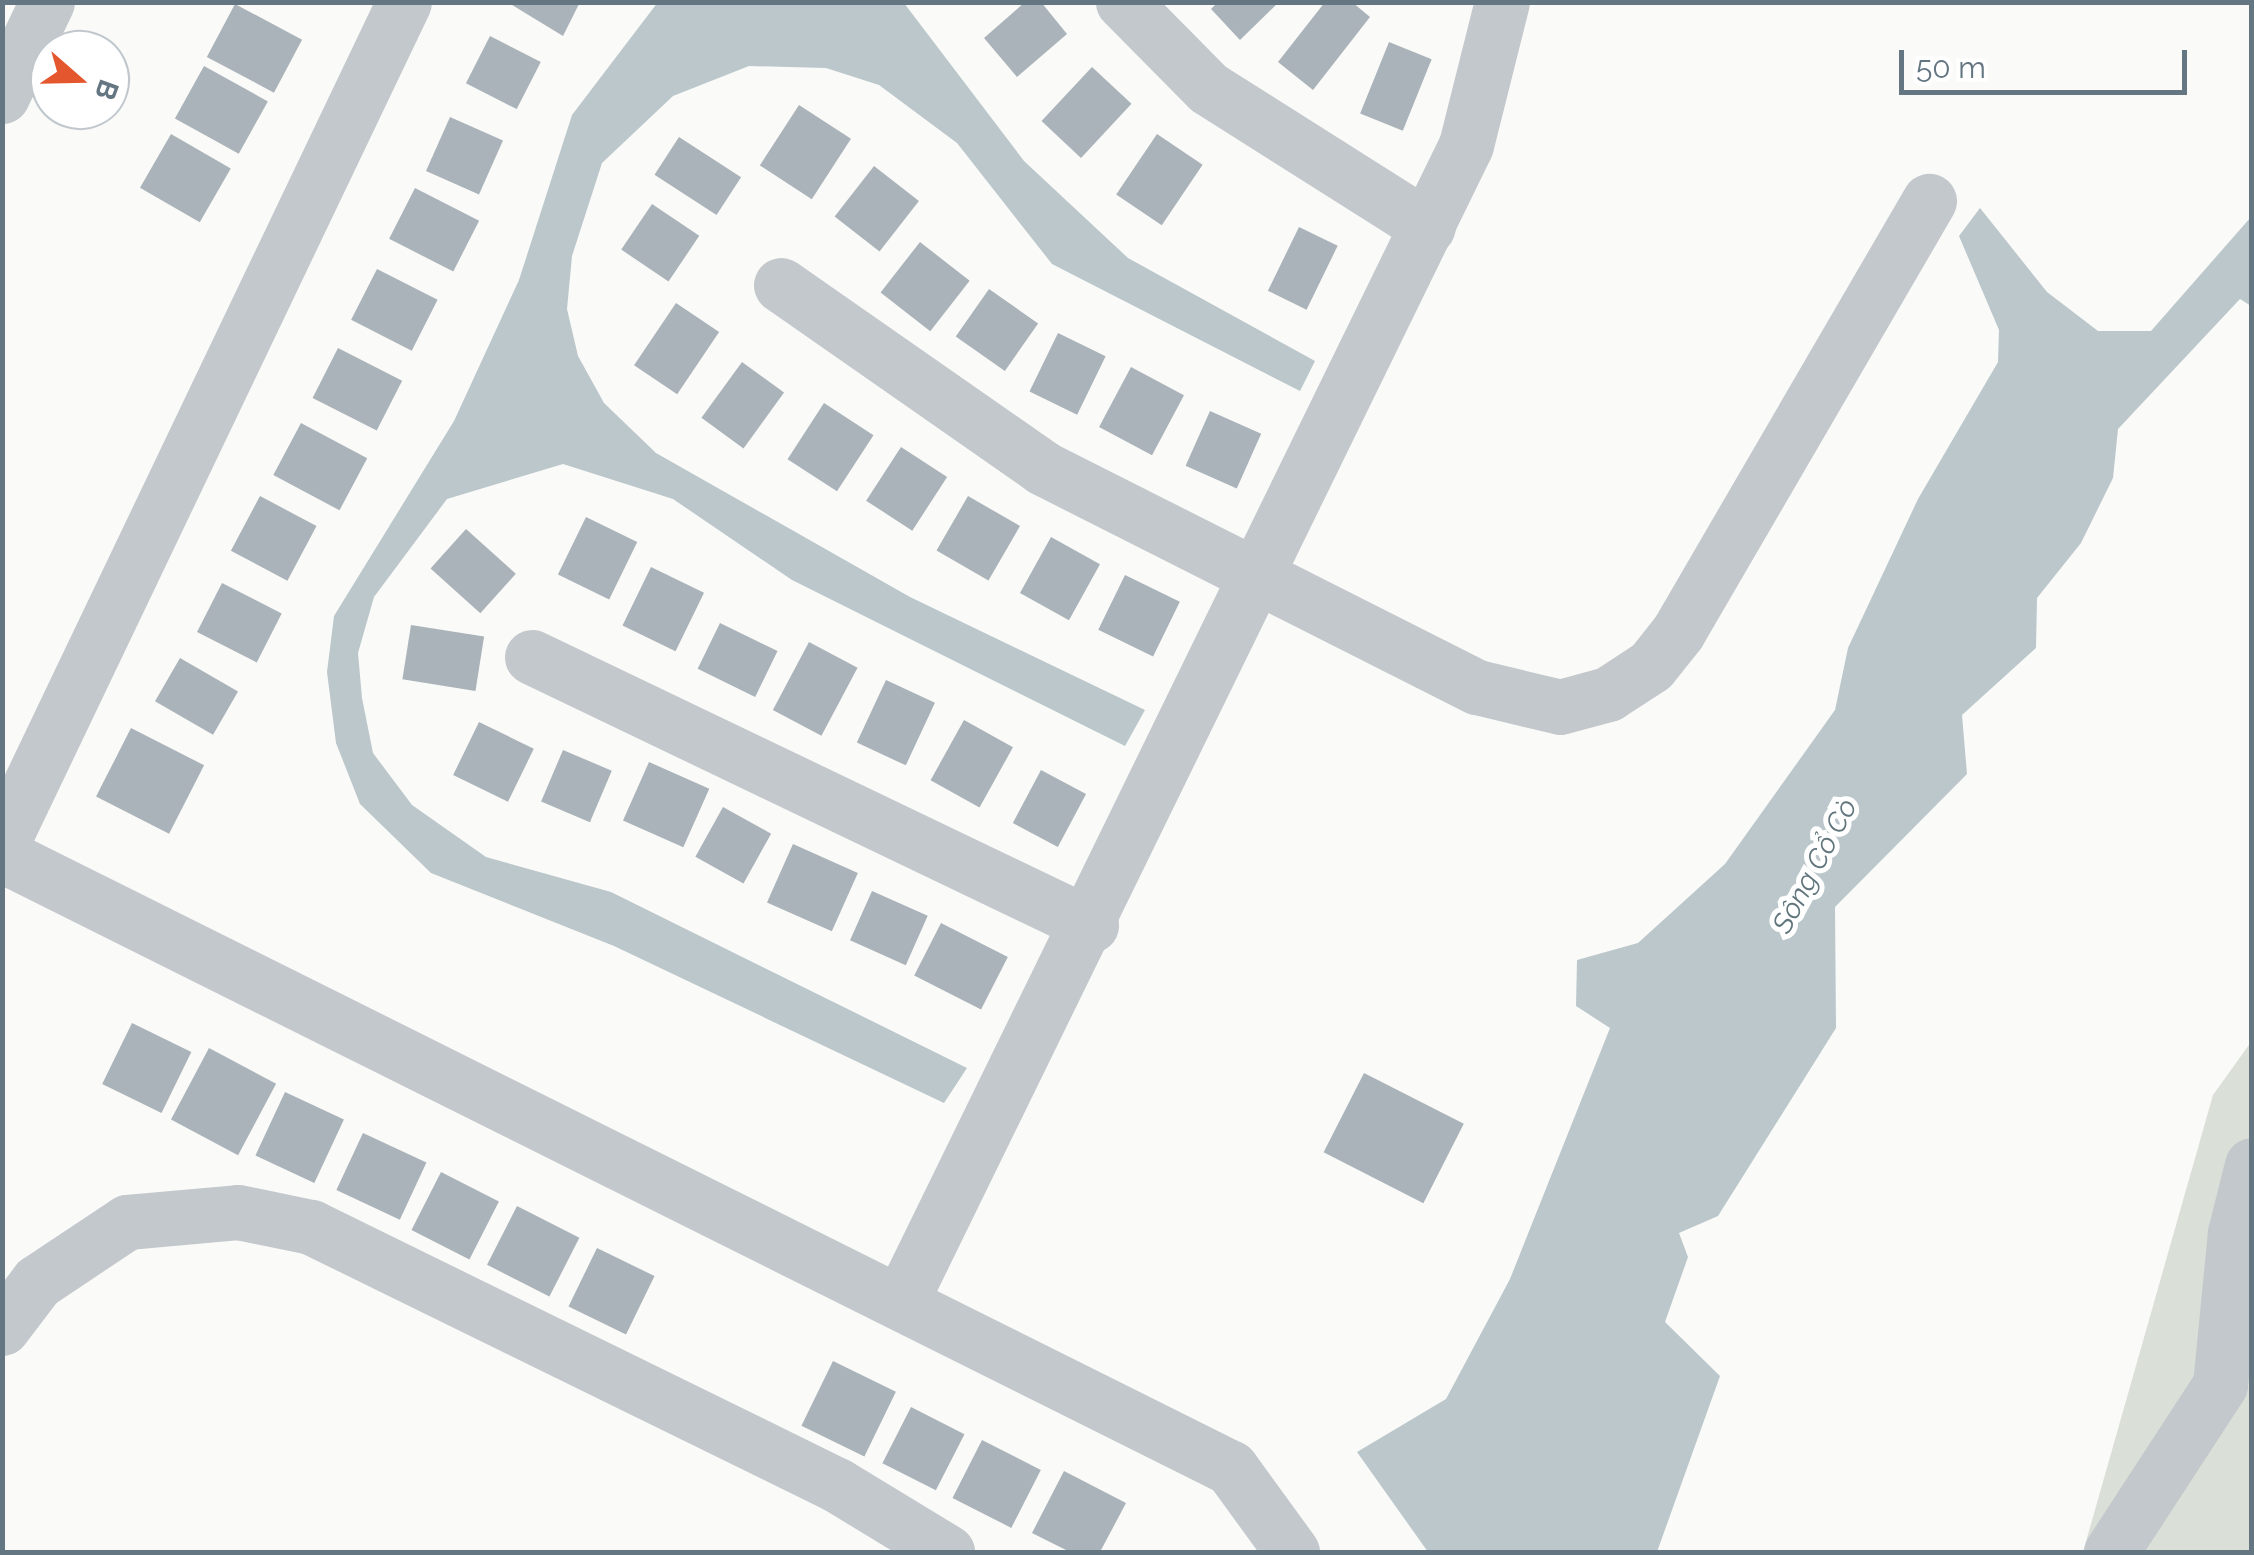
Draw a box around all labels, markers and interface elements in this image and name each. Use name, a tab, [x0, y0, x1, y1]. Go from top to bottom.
north arrow	[30, 30, 130, 130]
scale bar	[1904, 30, 2192, 92]
text: 50 m	[1916, 50, 1986, 85]
text: B	[88, 75, 126, 104]
water label: Sông Cổ Cò	[1766, 793, 1864, 939]

